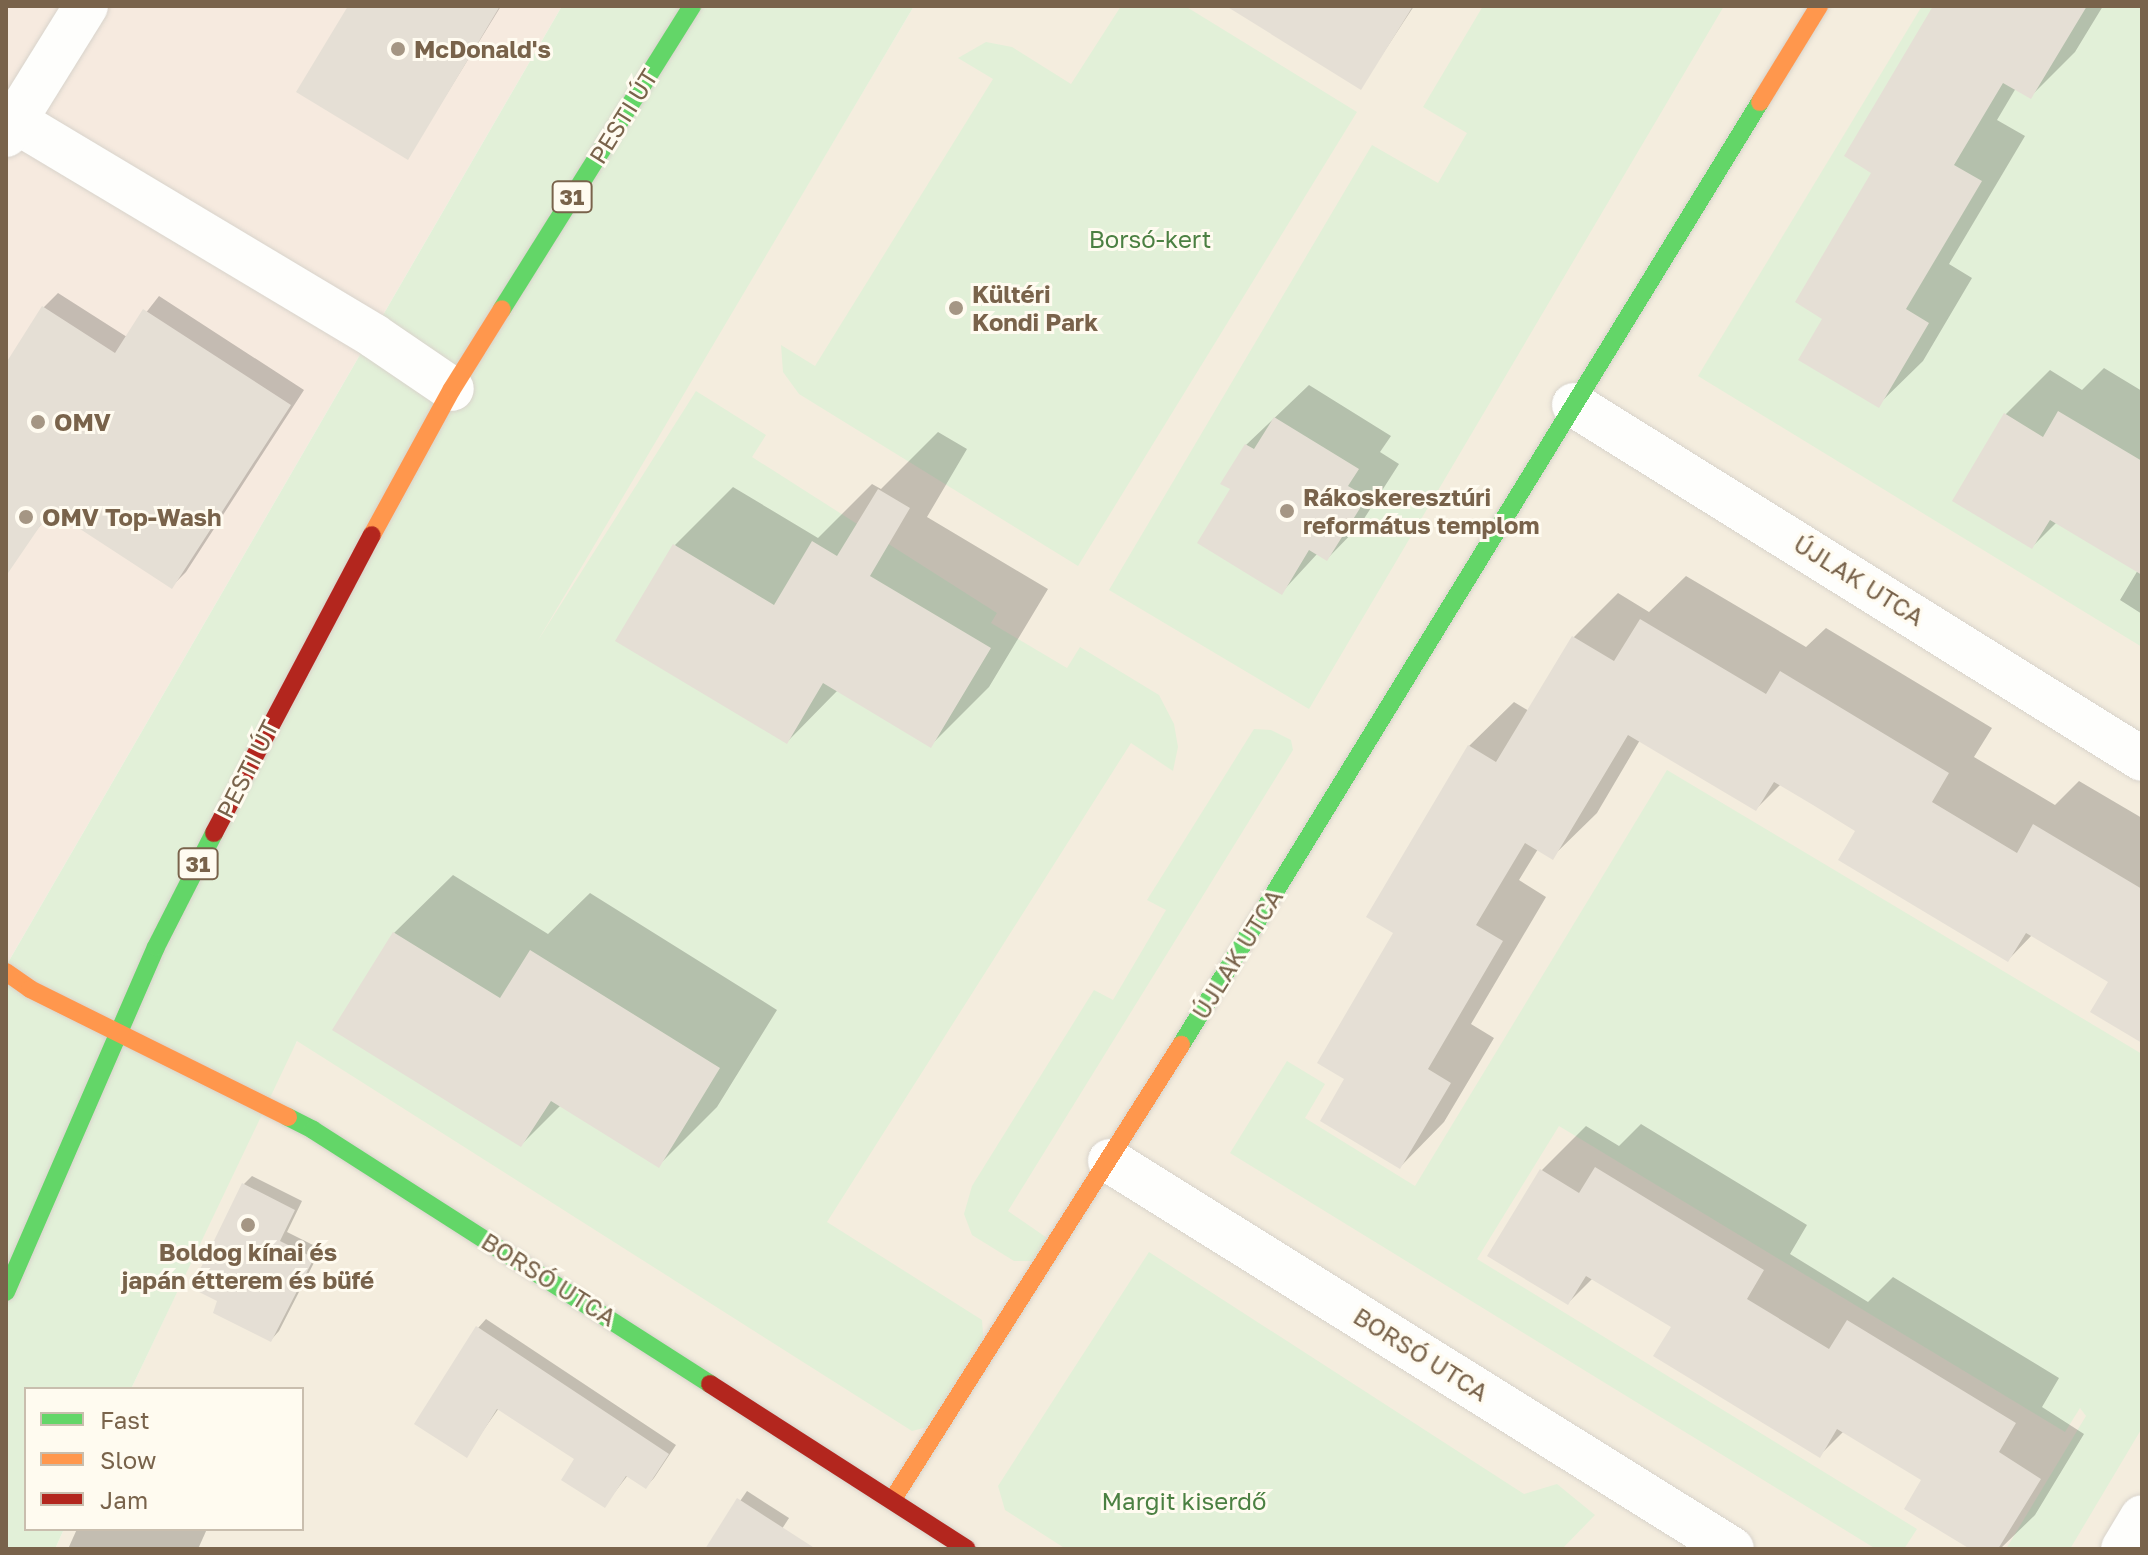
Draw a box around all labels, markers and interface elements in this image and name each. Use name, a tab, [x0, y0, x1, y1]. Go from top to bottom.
place label: McDonald's	[414, 35, 551, 63]
marker: McDonald's	[389, 40, 407, 58]
street label: PESTI ÚT	[583, 63, 663, 169]
road number: 31	[550, 179, 594, 215]
park label: Borsó-kert	[1089, 225, 1211, 253]
place label: Kültéri Kondi Park	[972, 280, 1098, 336]
marker: Kültéri Kondi Park	[947, 299, 965, 317]
place label: OMV	[54, 408, 111, 436]
marker: OMV	[29, 413, 47, 431]
place label: Rákoskeresztúri református templom	[1303, 483, 1540, 539]
marker: Rákoskeresztúri református templom	[1278, 502, 1296, 520]
place label: OMV Top-Wash	[42, 503, 222, 531]
marker: OMV Top-Wash	[17, 508, 35, 526]
street label: ÚJLAK UTCA	[1789, 529, 1929, 631]
street label: PESTI ÚT	[210, 715, 284, 823]
road number: 31	[176, 846, 220, 882]
street label: ÚJLAK UTCA	[1186, 884, 1288, 1024]
marker: Boldog kínai és japán étterem és büfé	[239, 1216, 257, 1234]
street label: BORSÓ UTCA	[476, 1226, 622, 1332]
place label: Boldog kínai és japán étterem és büfé	[122, 1238, 374, 1294]
street label: BORSÓ UTCA	[1348, 1301, 1494, 1407]
legend	[24, 1387, 304, 1531]
text: Fast	[100, 1405, 150, 1434]
text: Slow	[100, 1445, 156, 1474]
text: Jam	[100, 1485, 148, 1514]
park label: Margit kiserdő	[1101, 1487, 1267, 1515]

